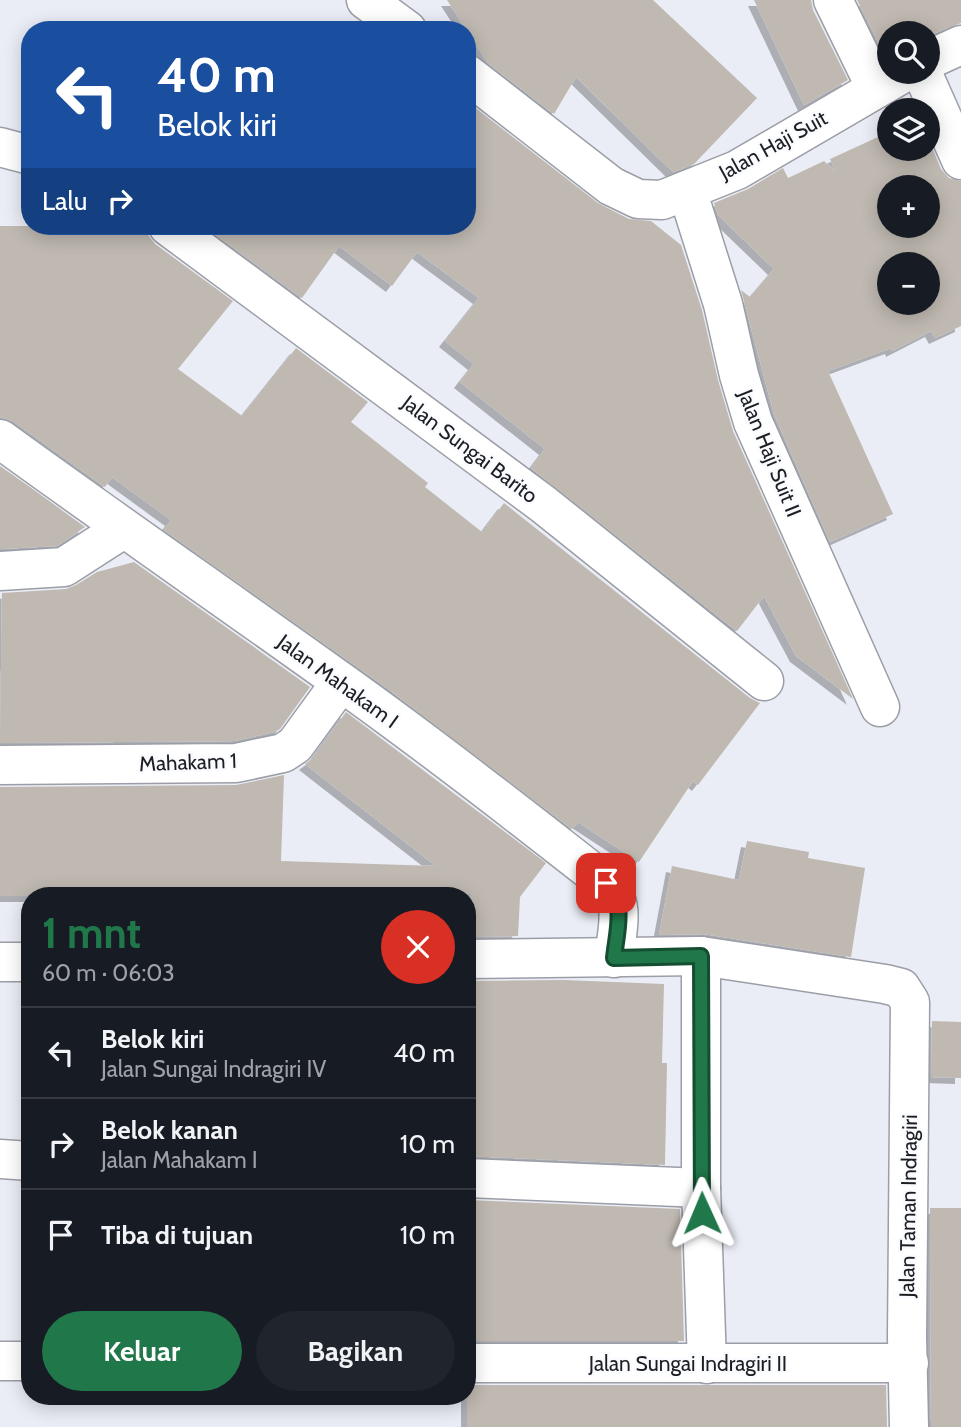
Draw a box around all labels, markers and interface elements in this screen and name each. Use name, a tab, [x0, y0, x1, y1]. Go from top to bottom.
map controls	[877, 21, 940, 315]
button: search	[877, 21, 940, 84]
text: 40 m	[157, 45, 276, 104]
icon: left	[42, 49, 133, 140]
button: layers	[877, 98, 940, 161]
text: Belok kiri	[157, 105, 277, 144]
street label: Jalan Haji Suit	[714, 105, 832, 186]
button: +	[877, 175, 940, 238]
icon: right	[101, 182, 139, 220]
text: Lalu	[42, 185, 87, 217]
button: −	[877, 252, 940, 315]
street label: Jalan Haji Suit II	[732, 385, 807, 521]
street label: Jalan Sungai Barito	[396, 389, 543, 508]
street label: Jalan Mahakam I	[272, 628, 403, 733]
street label: Mahakam 1	[139, 748, 237, 776]
pin	[576, 853, 636, 913]
icon: arrive	[587, 864, 625, 902]
text: 1 mnt	[42, 907, 141, 959]
button: close	[381, 910, 455, 984]
text: 60 m · 06:03	[42, 959, 175, 987]
text: Belok kiri	[101, 1023, 204, 1055]
icon: left	[42, 1034, 80, 1072]
text: 40 m	[393, 1037, 455, 1069]
text: Jalan Sungai Indragiri IV	[101, 1055, 326, 1083]
text: Belok kanan	[101, 1114, 238, 1146]
street label: Jalan Taman Indragiri	[894, 1114, 922, 1299]
icon: right	[42, 1125, 80, 1163]
text: 10 m	[400, 1128, 455, 1160]
text: Jalan Mahakam I	[101, 1146, 258, 1174]
position arrow	[665, 1176, 739, 1250]
icon: arrive	[42, 1216, 80, 1254]
text: Tiba di tujuan	[101, 1219, 253, 1251]
text: 10 m	[400, 1219, 455, 1251]
button: Keluar	[42, 1311, 242, 1391]
button: Bagikan	[256, 1311, 455, 1391]
street label: Jalan Sungai Indragiri II	[588, 1351, 787, 1376]

